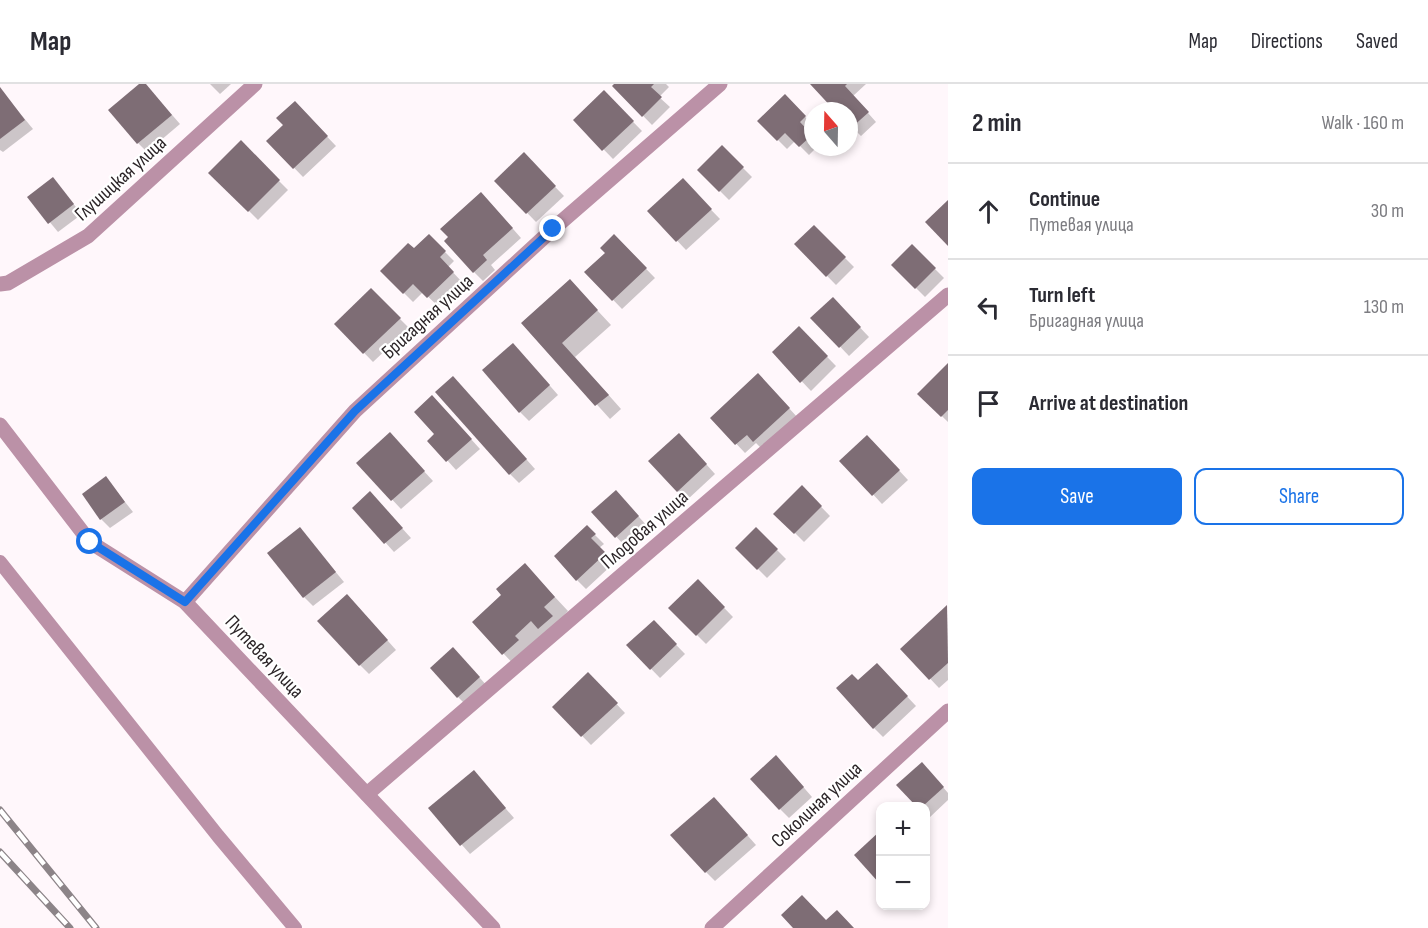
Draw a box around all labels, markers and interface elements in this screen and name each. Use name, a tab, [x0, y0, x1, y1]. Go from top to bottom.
text: Map	[30, 25, 71, 58]
text: Map	[1188, 29, 1218, 54]
text: Directions	[1251, 29, 1323, 54]
text: Saved	[1356, 29, 1398, 54]
north arrow	[804, 102, 858, 156]
text: 2 min	[972, 108, 1022, 139]
text: Walk · 160 m	[1321, 111, 1404, 135]
street label: Глушицкая улица	[70, 131, 171, 226]
text: Continue	[1029, 186, 1100, 213]
icon: ahead	[972, 195, 1005, 228]
text: 30 m	[1371, 199, 1404, 223]
text: Путевая улица	[1029, 213, 1134, 237]
route end	[539, 215, 565, 241]
street label: Бригадная улица	[377, 269, 478, 364]
text: Turn left	[1029, 282, 1095, 309]
icon: left	[972, 291, 1005, 324]
text: 130 m	[1364, 295, 1404, 319]
text: Бригадная улица	[1029, 309, 1144, 333]
icon: arrive	[972, 387, 1005, 420]
text: Arrive at destination	[1029, 390, 1188, 417]
button: Save	[972, 468, 1182, 525]
button: Share	[1194, 468, 1404, 525]
street label: Плодовая улица	[596, 485, 693, 574]
route start	[76, 528, 102, 554]
street label: Путевая улица	[220, 610, 309, 703]
street label: Соколиная улица	[767, 757, 867, 853]
map controls	[876, 802, 930, 910]
button: +	[876, 802, 930, 856]
button: −	[876, 856, 930, 910]

